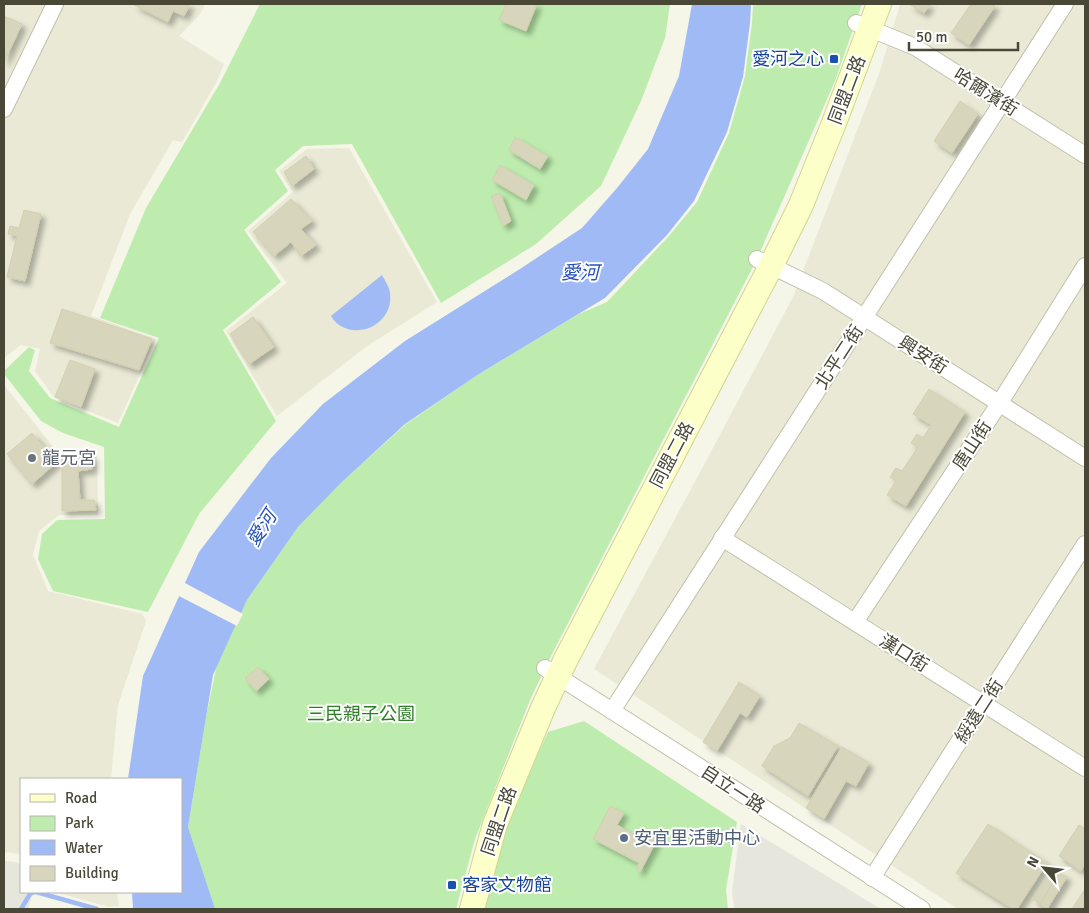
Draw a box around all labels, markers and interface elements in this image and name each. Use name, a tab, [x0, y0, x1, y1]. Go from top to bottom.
scale bar	[909, 20, 1018, 52]
text: 50 m	[916, 28, 947, 46]
place label: 愛河之心	[752, 48, 824, 70]
street label: 同盟二路	[824, 52, 870, 128]
marker: 愛河之心	[828, 53, 840, 65]
street label: 哈爾濱街	[950, 64, 1022, 120]
water label: 愛河	[561, 261, 603, 285]
street label: 北平二街	[810, 321, 868, 393]
street label: 興安街	[894, 331, 952, 379]
street label: 唐山街	[948, 416, 996, 474]
street label: 同盟二路	[645, 418, 699, 492]
place label: 龍元宮	[42, 447, 96, 469]
marker: 龍元宮	[26, 452, 38, 464]
water label: 愛河	[241, 503, 284, 551]
street label: 漢口街	[875, 629, 933, 677]
street label: 綏遠二街	[950, 675, 1008, 747]
park label: 三民親子公園	[307, 703, 415, 725]
street label: 自立一路	[697, 760, 769, 818]
legend	[20, 778, 182, 893]
street label: 同盟二路	[477, 783, 521, 859]
text: Road	[65, 789, 97, 807]
text: Park	[65, 814, 94, 832]
place label: 安宜里活動中心	[634, 827, 760, 849]
marker: 安宜里活動中心	[618, 832, 630, 844]
text: Water	[65, 839, 103, 857]
north arrow	[1019, 843, 1069, 893]
text: N	[1023, 854, 1043, 870]
text: Building	[65, 864, 119, 882]
place label: 客家文物館	[462, 874, 552, 896]
marker: 客家文物館	[446, 879, 458, 891]

